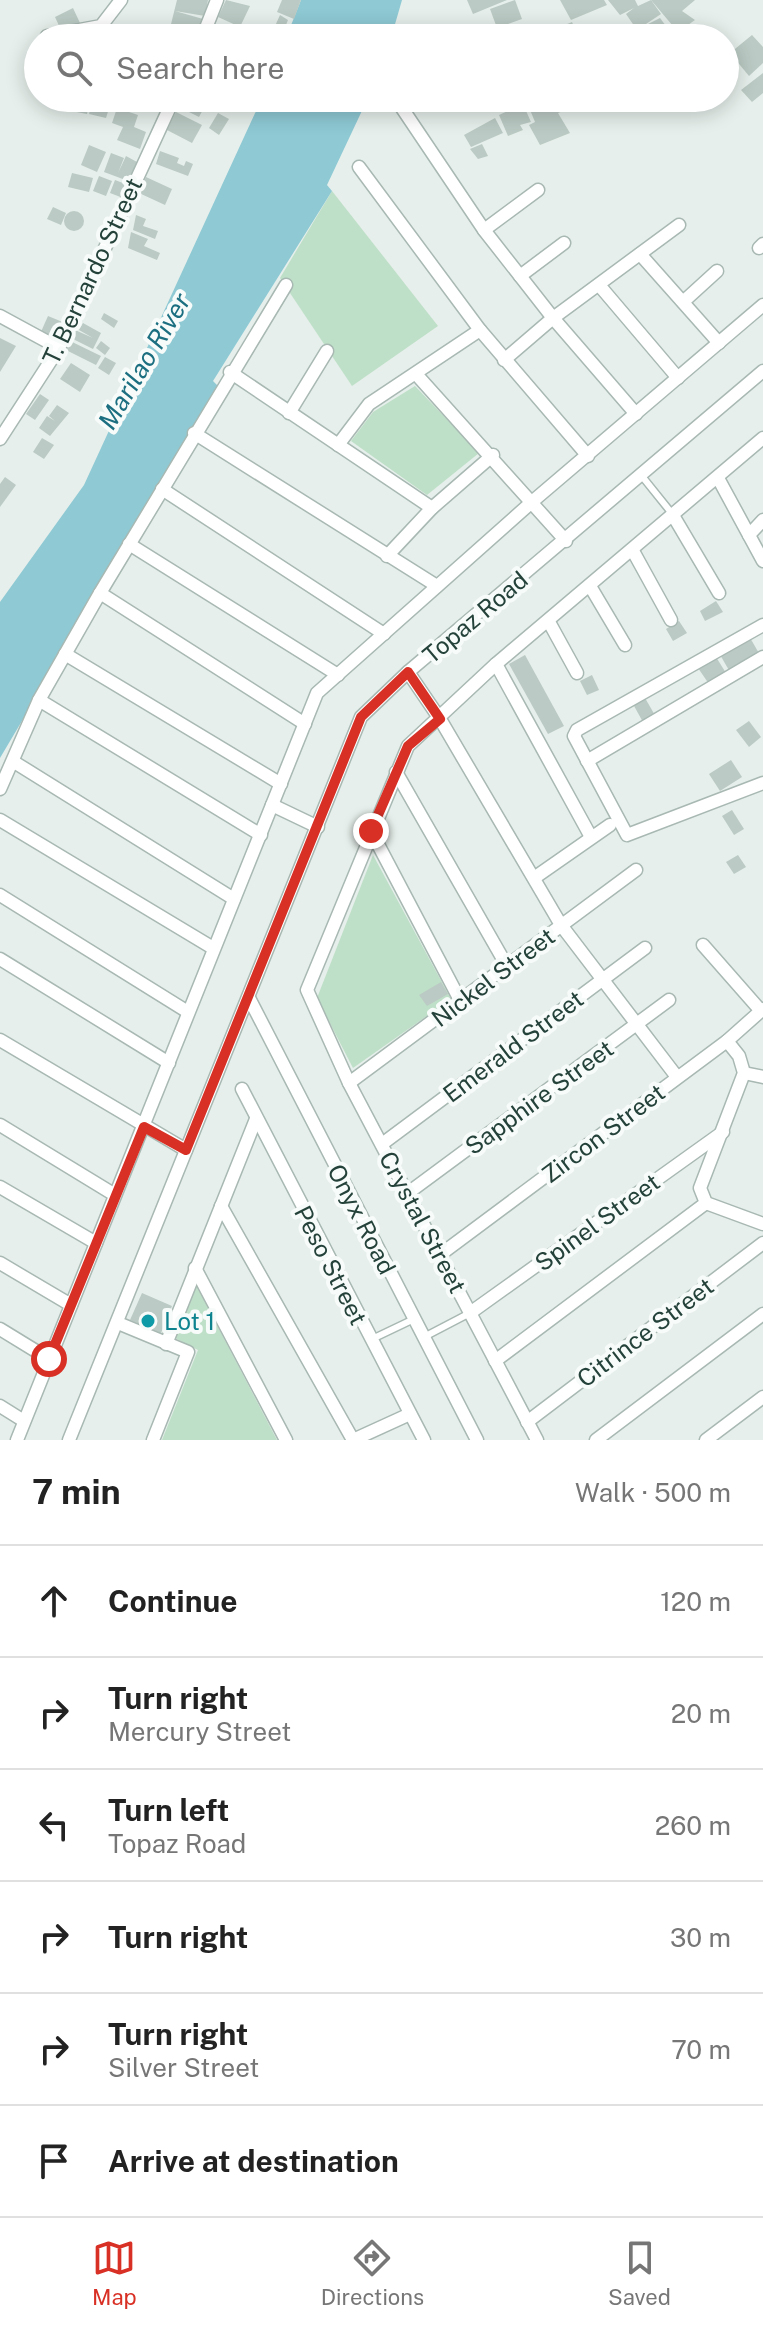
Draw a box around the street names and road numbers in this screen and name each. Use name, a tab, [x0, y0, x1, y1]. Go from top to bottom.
street label: T. Bernardo Street	[36, 173, 148, 369]
street label: Topaz Road	[417, 565, 533, 669]
street label: Nickel Street	[426, 922, 560, 1032]
street label: Emerald Street	[437, 984, 589, 1108]
street label: Sapphire Street	[459, 1034, 619, 1160]
street label: Zircon Street	[536, 1078, 670, 1188]
street label: Crystal Street	[374, 1146, 472, 1298]
street label: Onyx Road	[322, 1159, 402, 1279]
street label: Spinel Street	[529, 1167, 665, 1277]
street label: Peso Street	[289, 1201, 373, 1329]
street label: Citrince Street	[571, 1272, 719, 1392]

